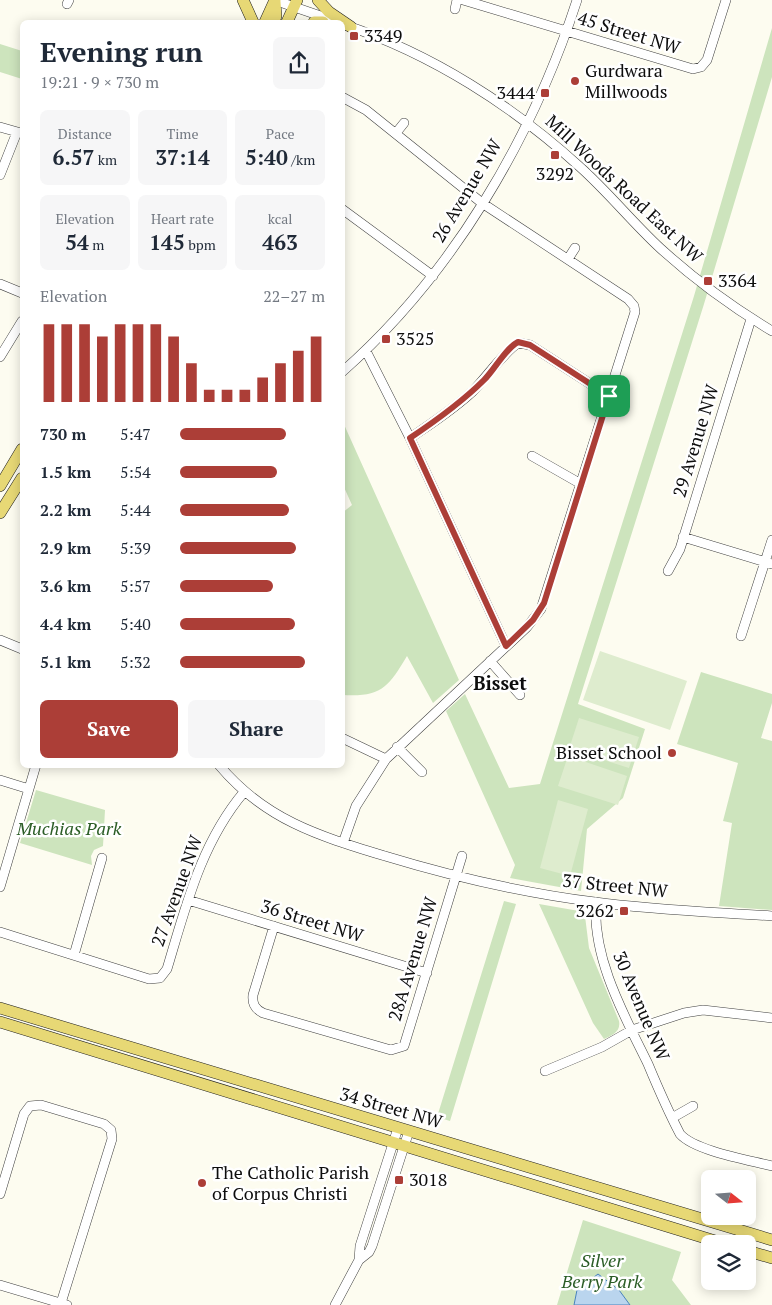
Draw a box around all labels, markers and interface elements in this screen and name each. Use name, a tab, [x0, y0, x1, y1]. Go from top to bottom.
street label: 45 Street NW	[575, 5, 684, 59]
place label: 3349	[364, 23, 402, 47]
marker: 3349	[348, 30, 360, 42]
text: Evening run	[40, 33, 203, 70]
button: share	[273, 37, 325, 89]
place label: Gurdwara Millwoods	[585, 58, 667, 103]
text: 19:21 · 9 × 730 m	[40, 71, 159, 93]
marker: Gurdwara Millwoods	[569, 75, 581, 87]
place label: 3444	[497, 80, 535, 104]
marker: 3444	[539, 87, 551, 99]
street label: Mill Woods Road East NW	[541, 109, 709, 268]
text: Distance	[58, 124, 112, 143]
text: Time	[166, 124, 199, 143]
text: Pace	[266, 124, 295, 143]
street label: 26 Avenue NW	[426, 134, 507, 247]
text: 6.57	[53, 143, 94, 171]
text: 37:14	[155, 143, 210, 171]
text: 5:40	[245, 143, 288, 171]
marker: 3292	[549, 149, 561, 161]
text: km	[94, 150, 117, 169]
text: /km	[288, 150, 315, 169]
place label: 3292	[536, 161, 574, 185]
text: Elevation	[55, 209, 114, 228]
text: Heart rate	[151, 209, 214, 228]
text: kcal	[268, 209, 293, 228]
text: 54	[65, 228, 89, 256]
text: 145	[149, 228, 185, 256]
text: 463	[262, 228, 298, 256]
text: m	[89, 235, 104, 254]
text: bpm	[185, 235, 216, 254]
place label: 3364	[718, 268, 757, 292]
marker: 3364	[702, 275, 714, 287]
text: Elevation	[40, 285, 107, 307]
text: 22–27 m	[263, 285, 325, 307]
place label: 3525	[396, 326, 434, 350]
marker: 3525	[380, 333, 392, 345]
pin	[588, 375, 630, 417]
street label: 29 Avenue NW	[667, 381, 724, 500]
icon: arrive	[595, 382, 623, 410]
text: 730 m	[40, 423, 86, 445]
text: 5:47	[120, 423, 151, 445]
text: 1.5 km	[40, 461, 91, 483]
text: 5:54	[120, 461, 151, 483]
text: 2.2 km	[40, 499, 91, 521]
text: 5:44	[120, 499, 151, 521]
text: 2.9 km	[40, 537, 91, 559]
text: 5:39	[120, 537, 151, 559]
text: 3.6 km	[40, 575, 91, 597]
text: 5:57	[120, 575, 151, 597]
text: 4.4 km	[40, 613, 91, 635]
text: 5:40	[120, 613, 151, 635]
text: 5.1 km	[40, 651, 91, 673]
text: 5:32	[120, 651, 151, 673]
district label: Bisset	[473, 670, 527, 695]
button: Save	[40, 700, 178, 758]
button: Share	[188, 700, 325, 758]
place label: Bisset School	[556, 740, 662, 764]
marker: Bisset School	[666, 747, 678, 759]
park label: Muchias Park	[16, 816, 122, 840]
street label: 27 Avenue NW	[145, 832, 207, 950]
street label: 37 Street NW	[561, 868, 669, 902]
street label: 36 Street NW	[258, 893, 367, 947]
street label: 28A Avenue NW	[382, 894, 442, 1024]
place label: 3262	[576, 898, 614, 922]
marker: 3262	[618, 905, 630, 917]
street label: 30 Avenue NW	[608, 947, 676, 1064]
street label: 34 Street NW	[337, 1081, 446, 1133]
place label: The Catholic Parish of Corpus Christi	[212, 1160, 370, 1205]
place label: 3018	[409, 1167, 447, 1191]
north arrow	[701, 1170, 756, 1225]
map controls	[701, 1170, 756, 1290]
marker: 3018	[393, 1174, 405, 1186]
marker: The Catholic Parish of Corpus Christi	[196, 1177, 208, 1189]
button: layers	[701, 1235, 756, 1290]
park label: Silver Berry Park	[560, 1248, 643, 1293]

